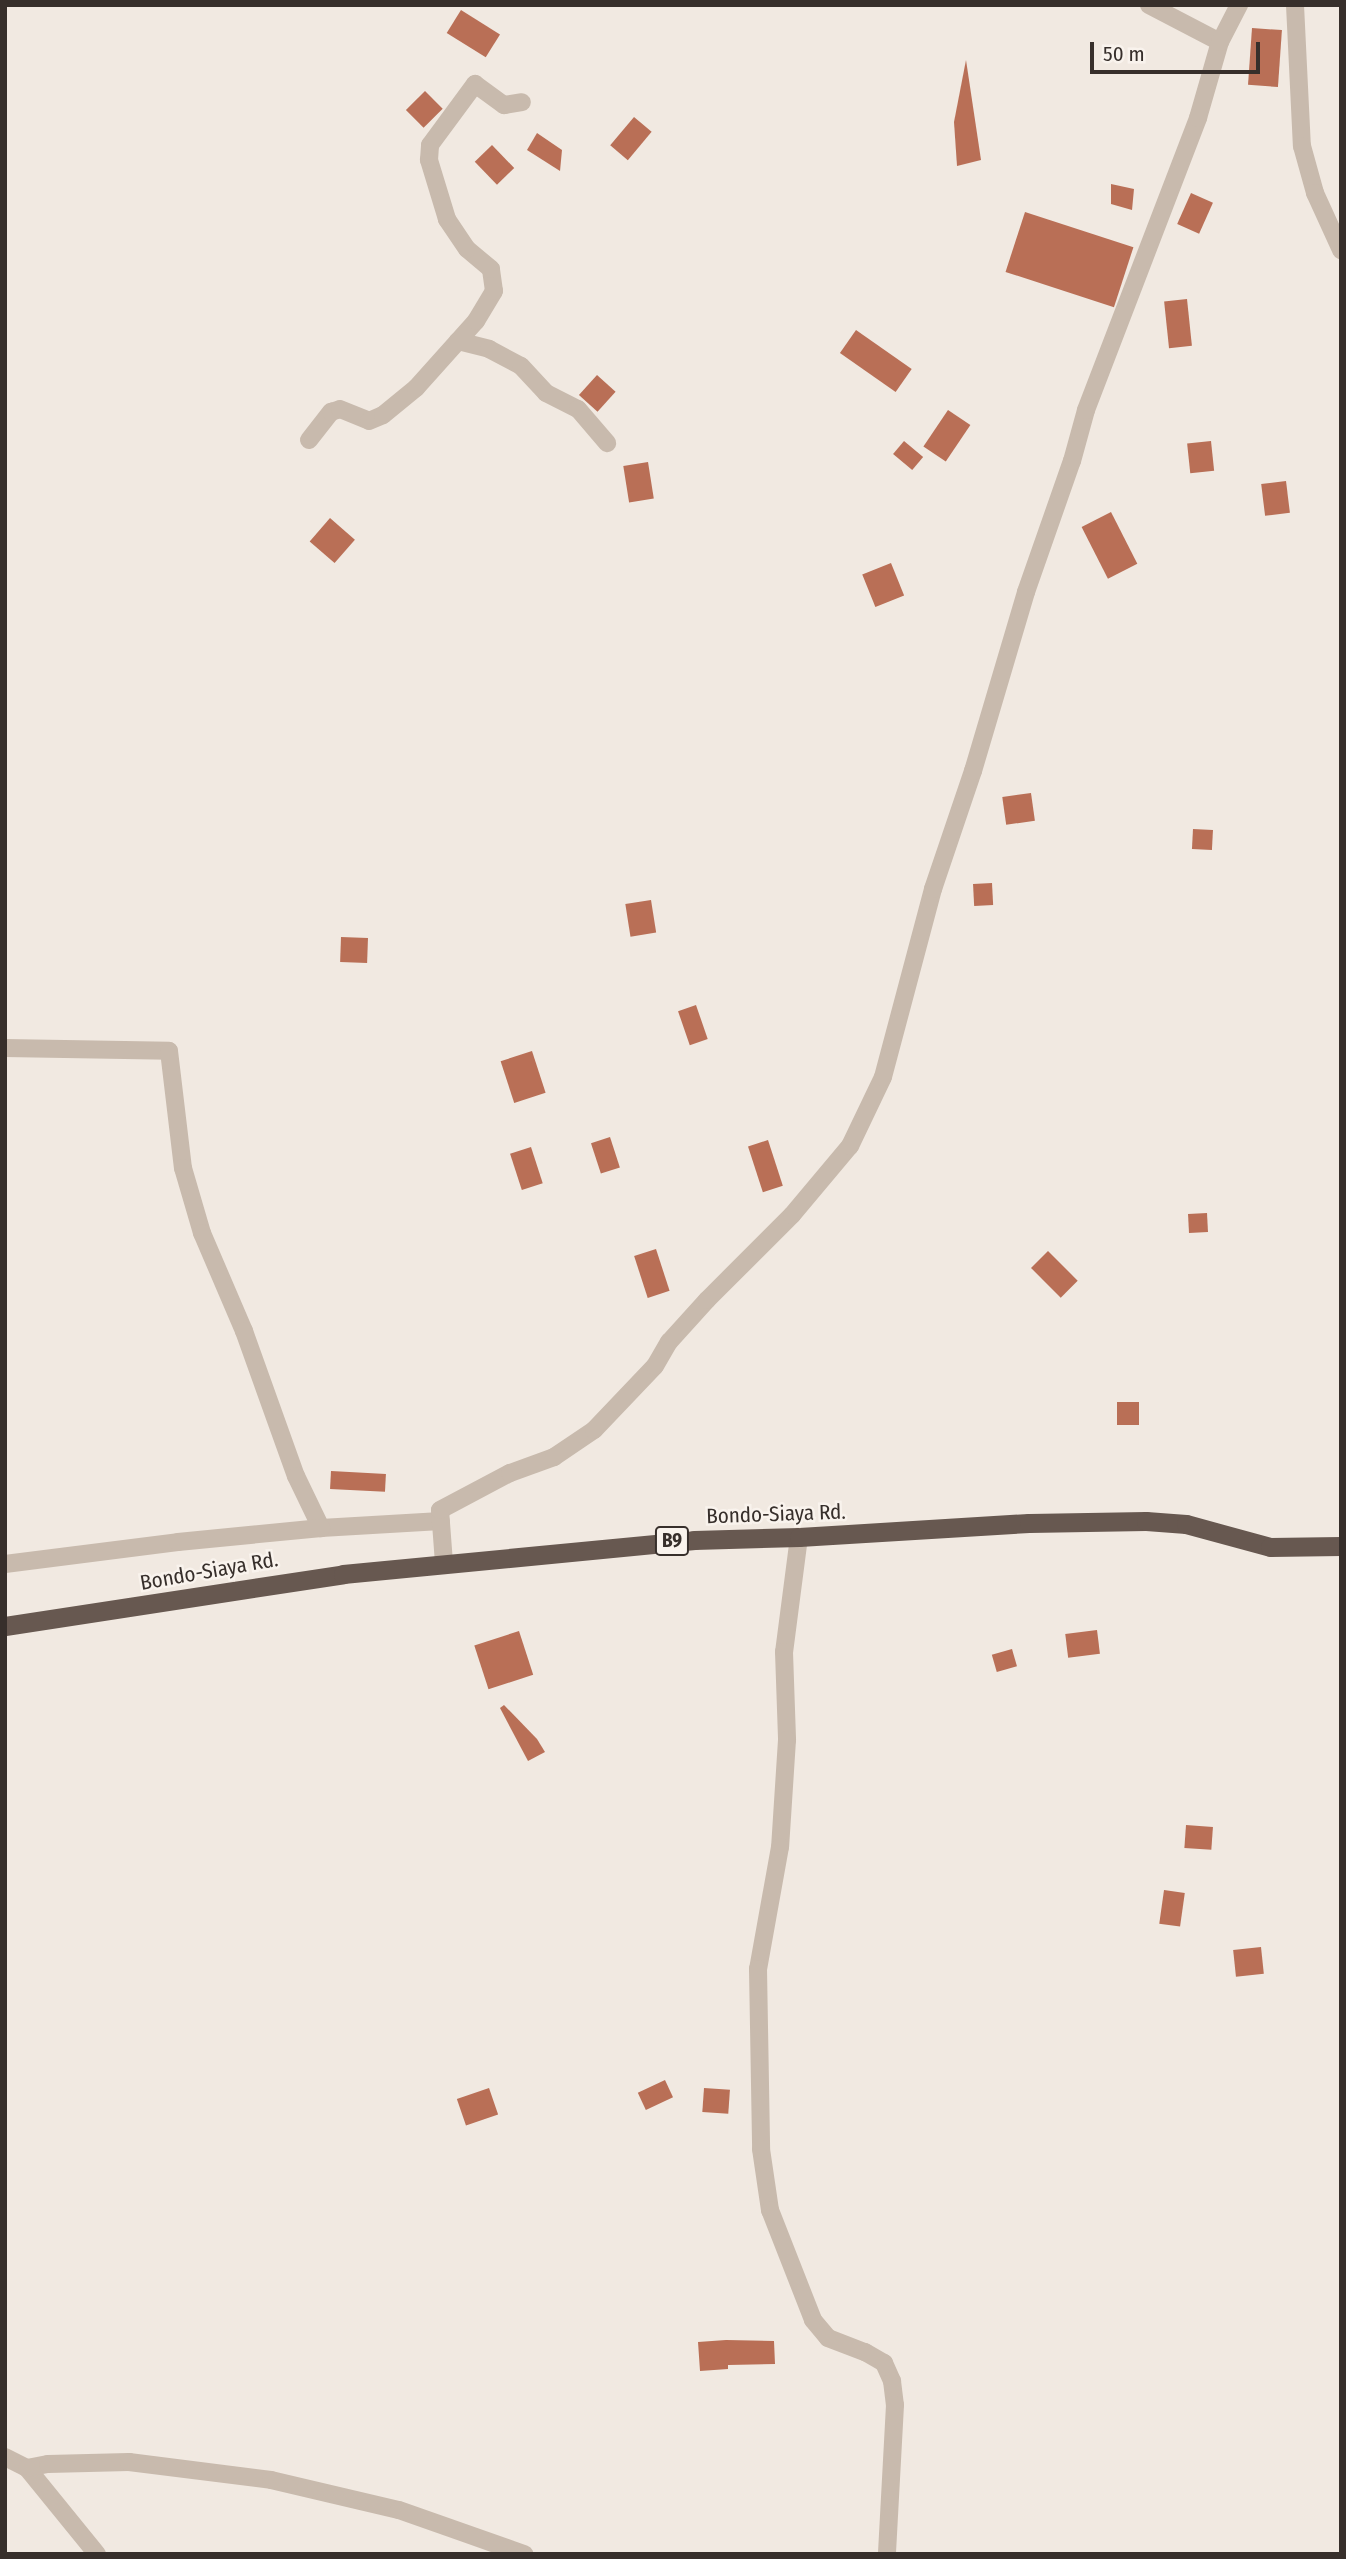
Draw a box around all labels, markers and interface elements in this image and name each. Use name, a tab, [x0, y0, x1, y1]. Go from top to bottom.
scale bar	[1094, 28, 1264, 72]
text: 50 m	[1103, 41, 1145, 67]
street label: Bondo-Siaya Rd.	[706, 1499, 846, 1529]
road number: B9	[654, 1526, 690, 1556]
street label: Bondo-Siaya Rd.	[138, 1546, 280, 1596]

